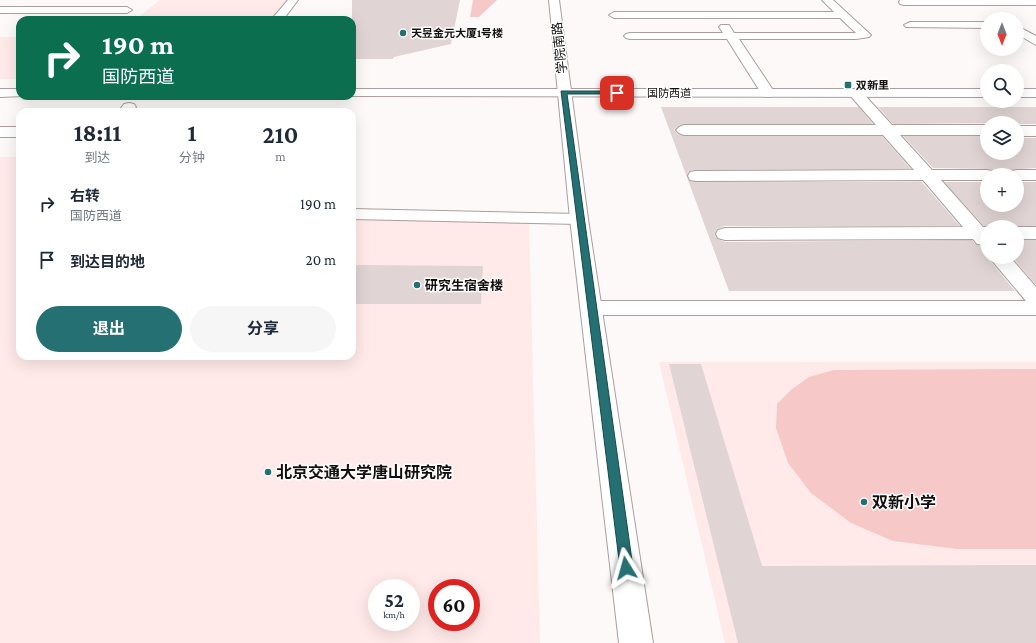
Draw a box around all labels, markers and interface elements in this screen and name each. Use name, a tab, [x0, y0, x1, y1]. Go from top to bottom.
north arrow	[980, 12, 1024, 56]
map controls	[980, 12, 1024, 264]
street label: 学院南路	[549, 21, 570, 75]
place label: 天昱金元大厦1号楼	[411, 27, 503, 39]
marker: 天昱金元大厦1号楼	[398, 28, 408, 38]
text: 190 m	[102, 29, 174, 60]
icon: right	[36, 32, 88, 84]
button: search	[980, 64, 1024, 108]
text: 国防西道	[102, 67, 174, 87]
pin	[600, 76, 634, 110]
place label: 双新里	[856, 79, 889, 91]
marker: 双新里	[843, 80, 853, 90]
icon: arrive	[606, 82, 628, 104]
street label: 国防西道	[647, 87, 691, 99]
button: layers	[980, 116, 1024, 160]
text: 18:11	[74, 119, 121, 146]
text: 1	[187, 119, 196, 146]
text: 210	[263, 121, 298, 148]
text: m	[275, 149, 286, 164]
text: 到达	[84, 150, 110, 165]
text: 分钟	[179, 150, 205, 165]
button: +	[980, 168, 1024, 212]
text: 右转	[70, 188, 100, 204]
icon: right	[36, 193, 58, 215]
text: 190 m	[300, 196, 336, 212]
text: 国防西道	[70, 208, 122, 223]
button: −	[980, 220, 1024, 264]
icon: arrive	[36, 249, 58, 271]
text: 20 m	[306, 252, 336, 268]
text: 到达目的地	[70, 254, 145, 270]
place label: 研究生宿舍楼	[425, 278, 503, 293]
marker: 研究生宿舍楼	[412, 280, 422, 290]
button: 退出	[36, 306, 182, 352]
button: 分享	[190, 306, 336, 352]
place label: 北京交通大学唐山研究院	[276, 463, 452, 481]
marker: 北京交通大学唐山研究院	[263, 467, 273, 477]
place label: 双新小学	[872, 494, 936, 511]
marker: 双新小学	[859, 497, 869, 507]
position arrow	[605, 547, 647, 589]
speed limit sign: 60	[428, 579, 480, 631]
text: 52	[384, 589, 404, 611]
text: km/h	[383, 609, 405, 620]

